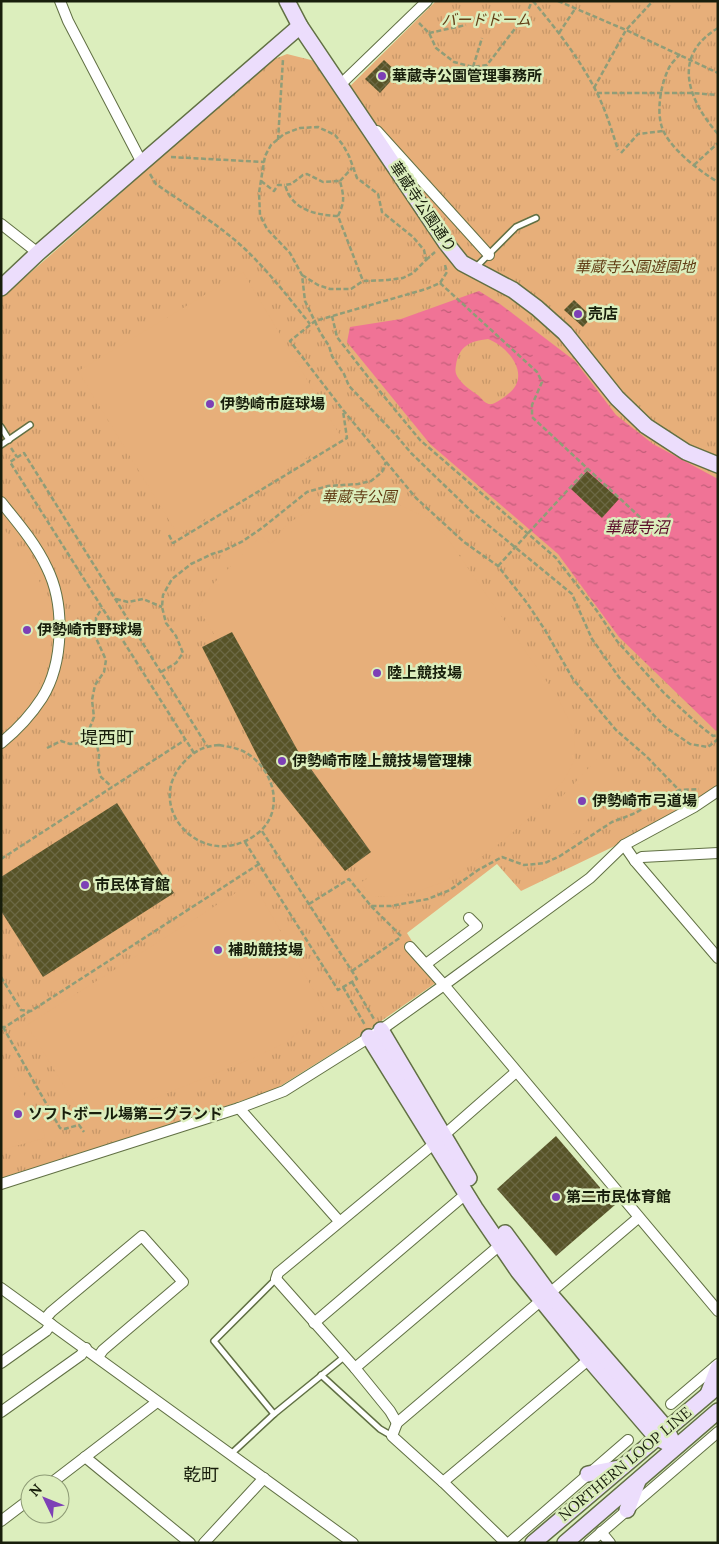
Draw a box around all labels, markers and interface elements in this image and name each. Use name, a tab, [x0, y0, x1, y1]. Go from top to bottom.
park label: バードドーム	[441, 10, 531, 29]
place label: 華蔵寺公園管理事務所	[392, 66, 542, 85]
marker: 華蔵寺公園管理事務所	[376, 70, 388, 82]
street label: 華蔵寺公園通り	[386, 158, 461, 256]
park label: 華蔵寺公園遊園地	[575, 257, 697, 276]
place label: 売店	[588, 304, 618, 323]
marker: 売店	[572, 308, 584, 320]
place label: 伊勢崎市庭球場	[220, 394, 325, 413]
marker: 伊勢崎市庭球場	[204, 398, 216, 410]
park label: 華蔵寺公園	[321, 487, 398, 506]
water label: 華蔵寺沼	[605, 517, 671, 537]
place label: 伊勢崎市野球場	[37, 620, 142, 639]
marker: 伊勢崎市野球場	[21, 624, 33, 636]
place label: 陸上競技場	[387, 663, 462, 682]
marker: 陸上競技場	[371, 667, 383, 679]
district label: 堤西町	[80, 726, 134, 749]
place label: 伊勢崎市陸上競技場管理棟	[292, 751, 472, 770]
marker: 伊勢崎市陸上競技場管理棟	[276, 755, 288, 767]
place label: 伊勢崎市弓道場	[592, 791, 697, 810]
marker: 伊勢崎市弓道場	[576, 795, 588, 807]
place label: 市民体育館	[95, 875, 170, 894]
marker: 市民体育館	[79, 879, 91, 891]
place label: 補助競技場	[228, 940, 303, 959]
marker: 補助競技場	[212, 944, 224, 956]
place label: ソフトボール場第二グランド	[28, 1104, 223, 1123]
marker: ソフトボール場第二グランド	[12, 1108, 24, 1120]
place label: 第二市民体育館	[566, 1187, 671, 1206]
marker: 第二市民体育館	[550, 1191, 562, 1203]
street label: NORTHERN LOOP LINE	[554, 1402, 695, 1525]
district label: 乾町	[183, 1463, 219, 1486]
north arrow	[20, 1474, 70, 1524]
text: N	[25, 1480, 46, 1500]

